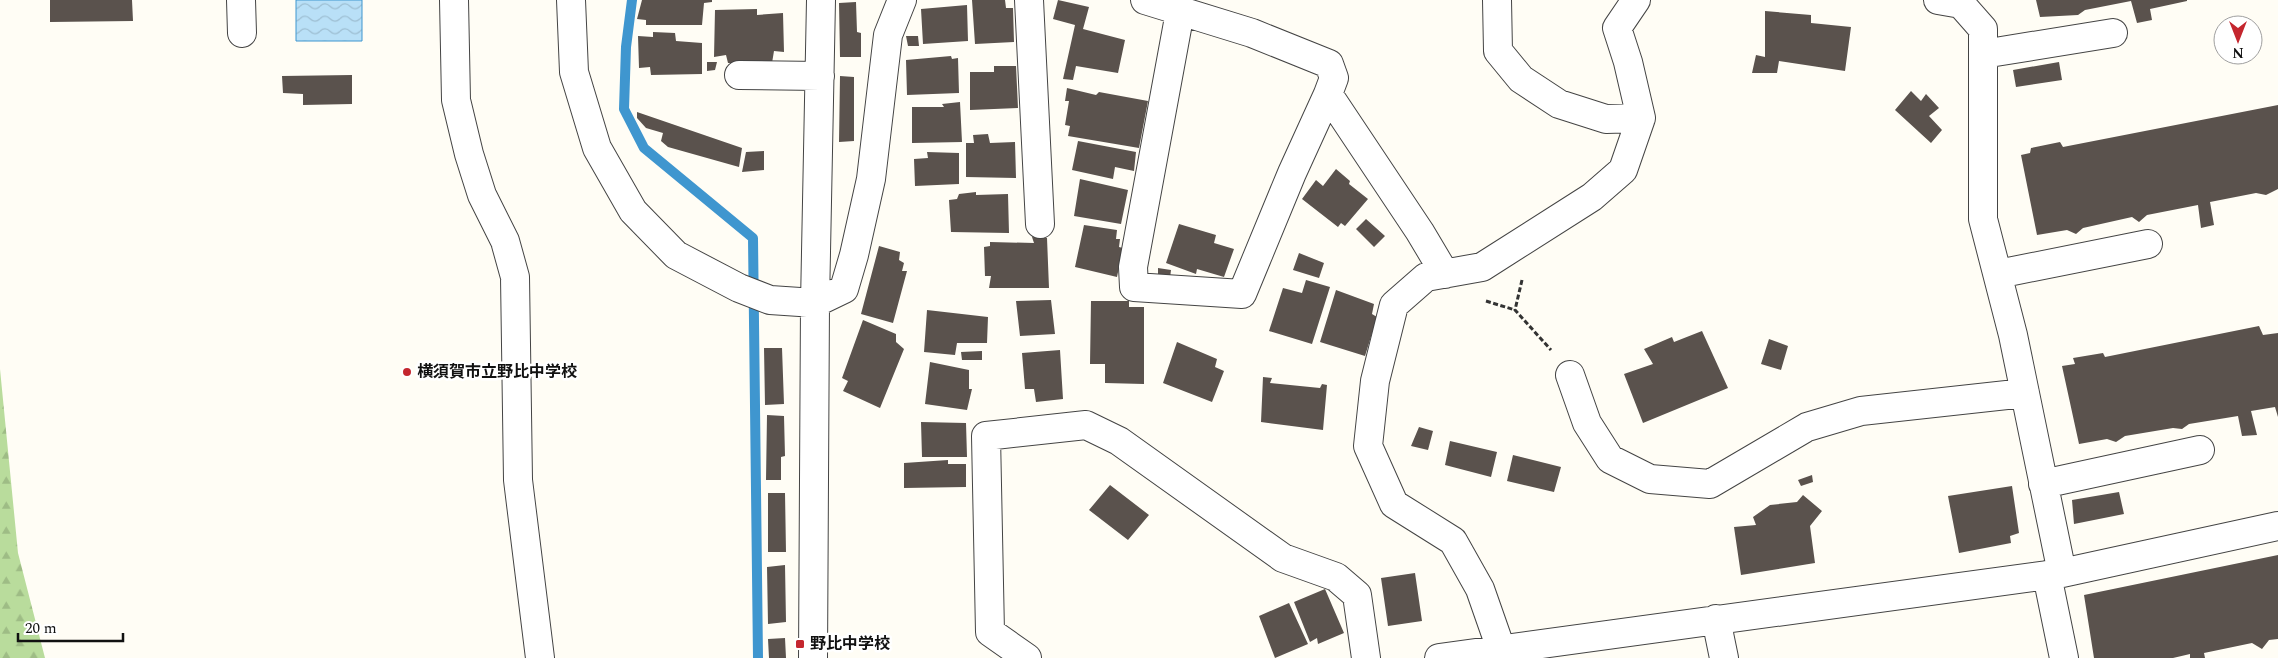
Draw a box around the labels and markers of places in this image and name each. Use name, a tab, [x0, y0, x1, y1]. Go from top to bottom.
place label: 横須賀市立野比中学校	[417, 360, 577, 384]
marker: 横須賀市立野比中学校	[401, 366, 413, 378]
place label: 野比中学校	[810, 632, 890, 656]
marker: 野比中学校	[794, 638, 806, 650]

